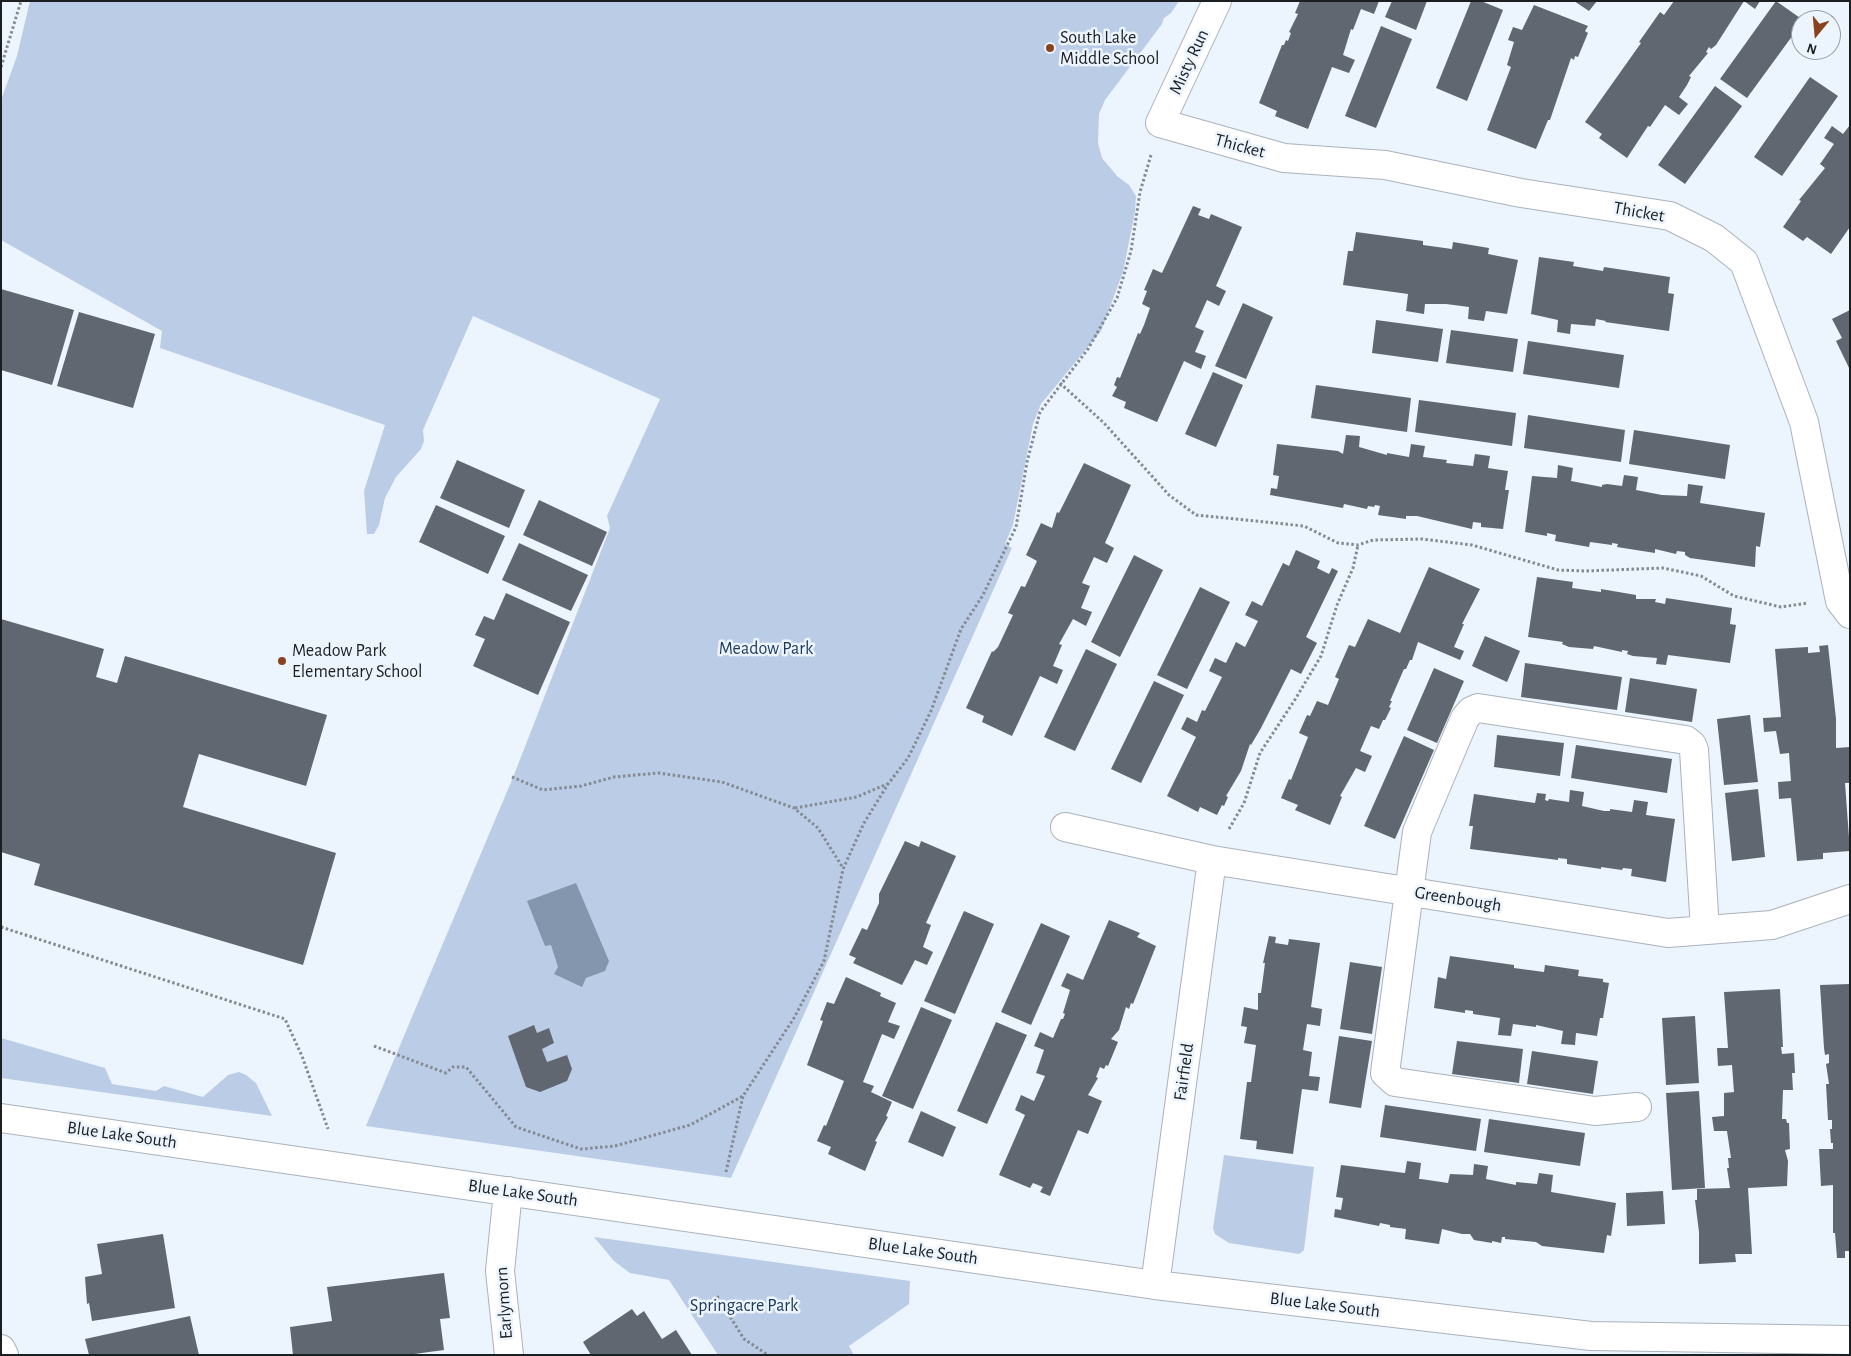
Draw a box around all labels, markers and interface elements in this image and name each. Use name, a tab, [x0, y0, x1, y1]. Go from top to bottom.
north arrow	[1791, 10, 1841, 60]
street label: Misty Run	[1165, 26, 1213, 98]
place label: South Lake Middle School	[1060, 27, 1159, 70]
text: N	[1805, 40, 1819, 57]
marker: South Lake Middle School	[1044, 42, 1056, 54]
street label: Thicket	[1212, 129, 1268, 163]
street label: Thicket	[1612, 197, 1666, 227]
park label: Meadow Park	[719, 638, 813, 660]
place label: Meadow Park Elementary School	[292, 640, 422, 682]
marker: Meadow Park Elementary School	[276, 655, 288, 667]
street label: Greenbough	[1413, 881, 1503, 917]
street label: Fairfield	[1169, 1042, 1199, 1102]
street label: Blue Lake South	[66, 1117, 178, 1153]
street label: Blue Lake South	[467, 1175, 579, 1211]
street label: Blue Lake South	[867, 1233, 979, 1269]
street label: Earlymorn	[491, 1266, 517, 1340]
street label: Blue Lake South	[1269, 1288, 1381, 1322]
park label: Springacre Park	[690, 1295, 798, 1317]

